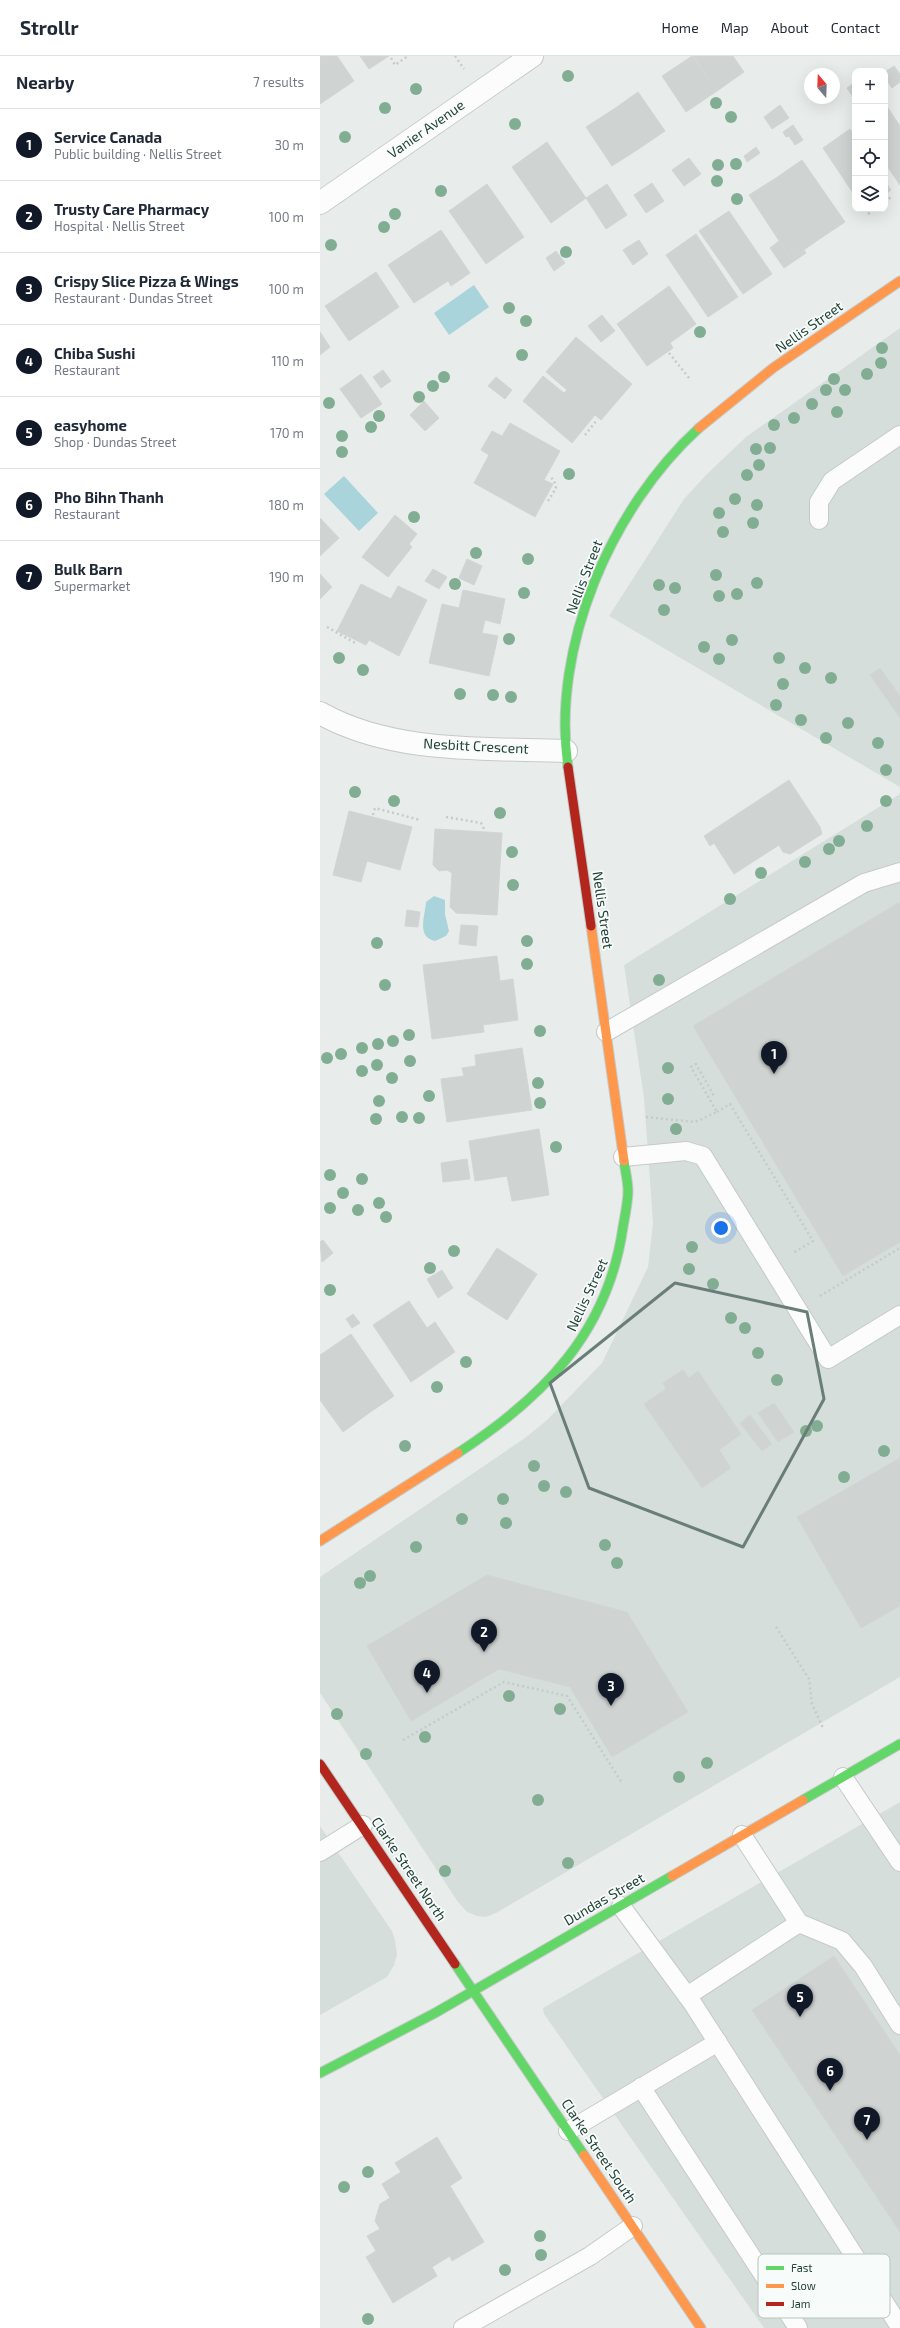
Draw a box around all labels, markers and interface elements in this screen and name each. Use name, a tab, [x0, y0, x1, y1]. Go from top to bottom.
text: Strollr	[20, 16, 79, 39]
text: Home	[662, 19, 699, 36]
text: Map	[721, 19, 749, 36]
text: About	[771, 19, 809, 36]
text: Contact	[831, 19, 880, 36]
north arrow	[804, 68, 840, 104]
map controls	[852, 68, 888, 212]
button: +	[852, 68, 888, 104]
text: Nearby	[16, 72, 74, 92]
text: 7 results	[253, 74, 304, 90]
street label: Vanier Avenue	[384, 96, 467, 161]
button: −	[852, 104, 888, 140]
text: Service Canada	[54, 128, 162, 146]
text: 1	[26, 137, 32, 153]
text: 30 m	[275, 137, 304, 153]
button: locate	[852, 140, 888, 176]
text: Public building · Nellis Street	[54, 146, 222, 162]
button: layers	[852, 176, 888, 212]
text: Trusty Care Pharmacy	[54, 200, 209, 218]
text: 2	[25, 209, 33, 225]
text: 100 m	[269, 209, 304, 225]
text: Hospital · Nellis Street	[54, 218, 185, 234]
text: Crispy Slice Pizza & Wings	[54, 272, 239, 290]
text: 3	[25, 281, 33, 297]
text: 100 m	[269, 281, 304, 297]
text: Restaurant · Dundas Street	[54, 290, 213, 306]
street label: Nellis Street	[772, 297, 846, 356]
text: Chiba Sushi	[54, 344, 135, 362]
text: 4	[25, 353, 33, 369]
text: 110 m	[272, 353, 304, 369]
text: Restaurant	[54, 362, 120, 378]
text: easyhome	[54, 416, 127, 434]
text: 5	[25, 425, 33, 441]
text: 170 m	[270, 425, 304, 441]
text: Shop · Dundas Street	[54, 434, 176, 450]
text: Pho Bihn Thanh	[54, 488, 164, 506]
text: 6	[25, 497, 33, 513]
text: 180 m	[269, 497, 304, 513]
text: Restaurant	[54, 506, 120, 522]
street label: Nellis Street	[562, 537, 606, 616]
text: Bulk Barn	[54, 560, 123, 578]
text: 7	[26, 569, 32, 585]
text: 190 m	[269, 569, 304, 585]
text: Supermarket	[54, 578, 131, 594]
street label: Nesbitt Crescent	[423, 734, 529, 757]
street label: Nellis Street	[590, 870, 617, 950]
pin: 1	[761, 1041, 787, 1074]
your location	[711, 1218, 731, 1238]
street label: Nellis Street	[562, 1256, 611, 1334]
pin: 2	[471, 1619, 497, 1652]
pin: 4	[414, 1660, 440, 1693]
pin: 3	[598, 1673, 624, 1706]
street label: Clarke Street North	[368, 1813, 451, 1924]
street label: Dundas Street	[560, 1869, 647, 1928]
pin: 5	[787, 1984, 813, 2017]
pin: 6	[817, 2058, 843, 2091]
street label: Clarke Street South	[558, 2095, 641, 2206]
pin: 7	[854, 2107, 880, 2140]
legend	[758, 2254, 890, 2318]
text: Fast	[791, 2261, 813, 2274]
text: Slow	[791, 2279, 816, 2292]
text: Jam	[791, 2297, 810, 2310]

